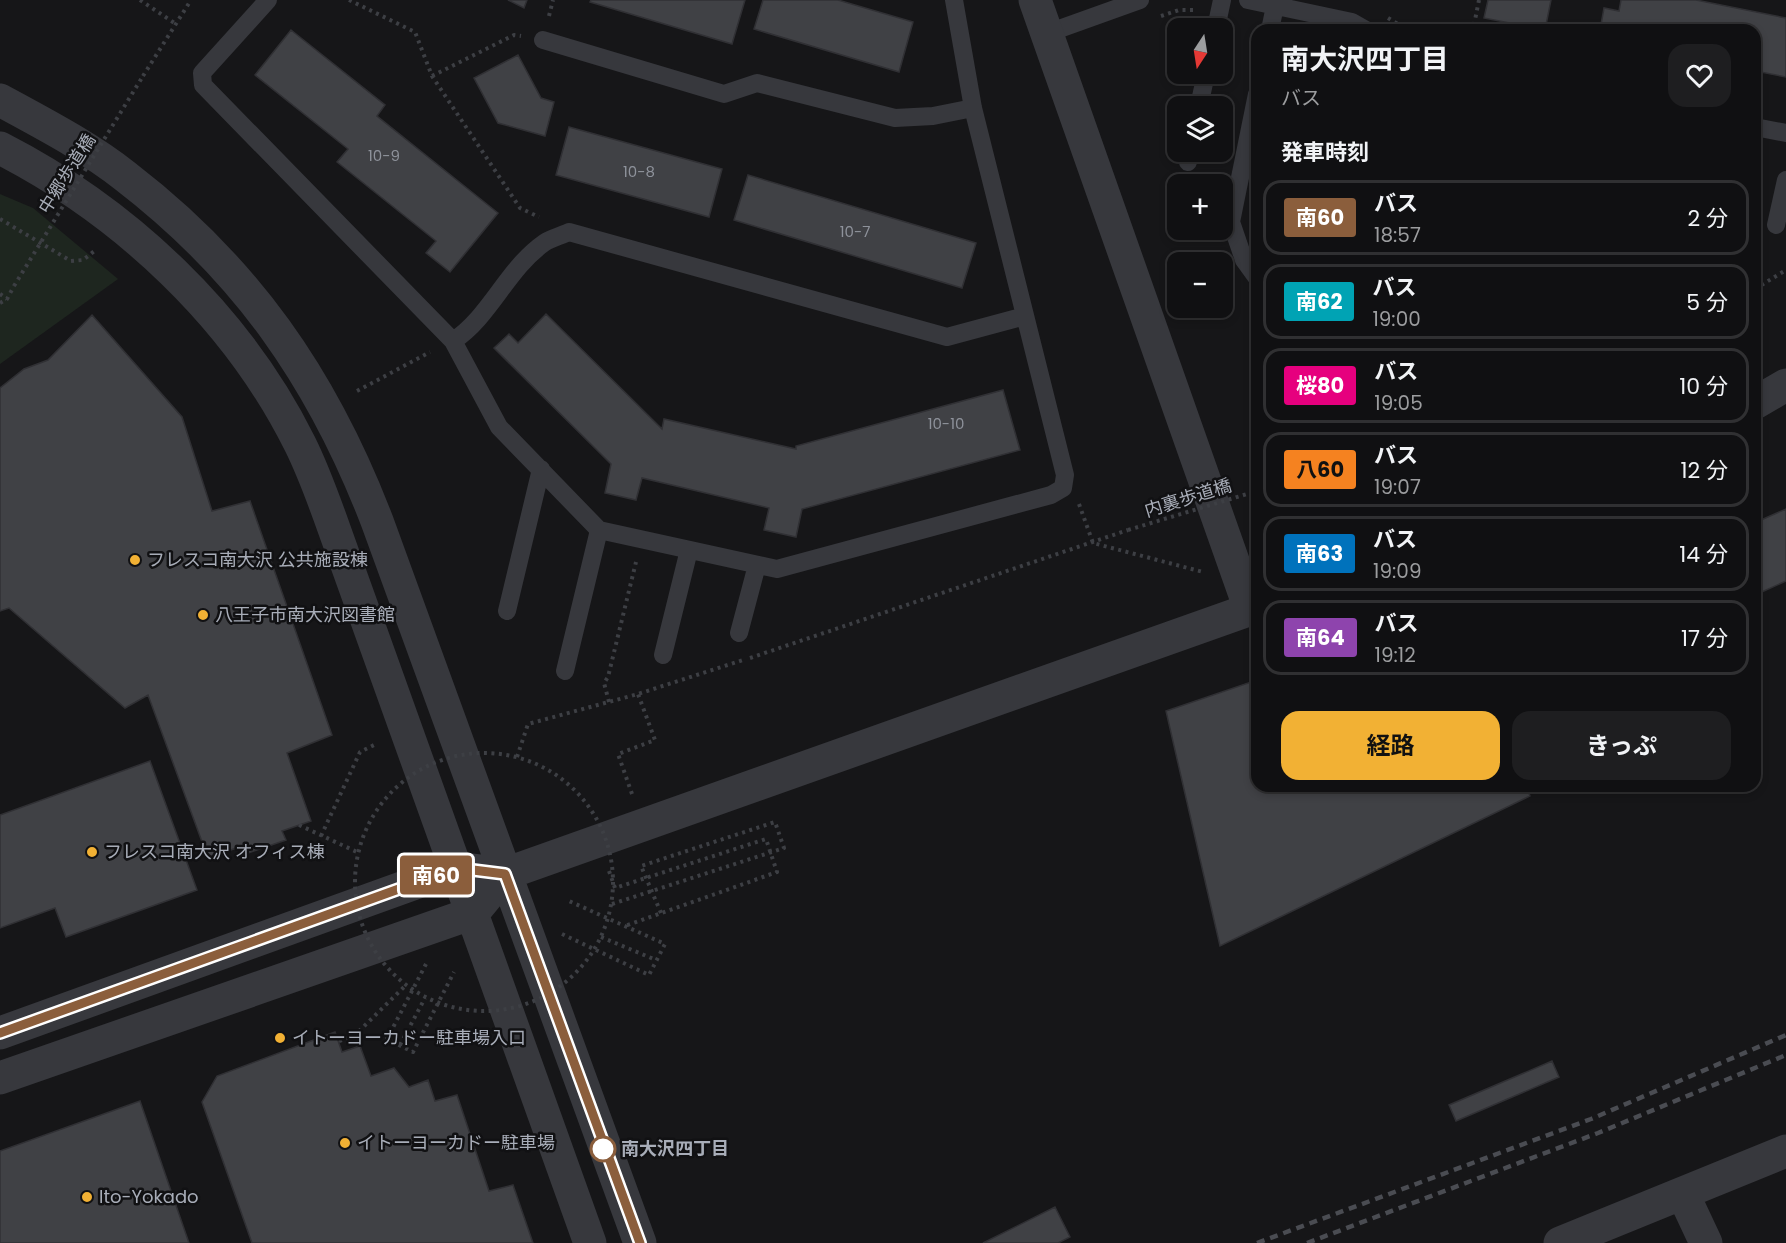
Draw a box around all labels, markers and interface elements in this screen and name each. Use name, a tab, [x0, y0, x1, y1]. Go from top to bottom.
north arrow	[1167, 18, 1233, 84]
map controls	[1167, 18, 1233, 318]
text: 南大沢四丁目	[1281, 40, 1449, 79]
button: heart	[1668, 44, 1731, 107]
text: バス	[1281, 84, 1321, 112]
button: layers	[1167, 96, 1233, 162]
street label: 中郷歩道橋	[32, 129, 101, 219]
text: 発車時刻	[1281, 137, 1369, 168]
house number: 10-9	[368, 145, 400, 166]
house number: 10-8	[623, 161, 655, 182]
button: +	[1167, 174, 1233, 240]
text: バス	[1374, 188, 1418, 219]
text: 南60	[1296, 203, 1344, 232]
text: 2 分	[1687, 203, 1728, 234]
house number: 10-7	[840, 221, 870, 242]
text: 18:57	[1374, 221, 1421, 249]
button: −	[1167, 252, 1233, 318]
text: バス	[1372, 272, 1416, 303]
text: 南62	[1296, 287, 1342, 316]
text: 5 分	[1686, 287, 1728, 318]
text: 19:00	[1372, 305, 1421, 333]
text: バス	[1374, 356, 1418, 387]
text: 桜80	[1296, 371, 1344, 400]
text: 10 分	[1679, 371, 1728, 402]
text: 19:05	[1374, 389, 1423, 417]
house number: 10-10	[928, 413, 964, 434]
text: バス	[1374, 440, 1418, 471]
text: 八60	[1296, 455, 1344, 484]
text: 12 分	[1680, 455, 1728, 486]
street label: 内裏歩道橋	[1141, 472, 1235, 523]
text: 19:07	[1374, 473, 1421, 501]
text: バス	[1373, 524, 1417, 555]
text: 南63	[1296, 539, 1343, 568]
text: 14 分	[1679, 539, 1728, 570]
place label: フレスコ南大沢 公共施設棟	[147, 547, 368, 572]
marker: フレスコ南大沢 公共施設棟	[128, 553, 142, 567]
text: 19:09	[1373, 557, 1422, 585]
place label: 八王子市南大沢図書館	[215, 602, 395, 627]
marker: 八王子市南大沢図書館	[196, 608, 210, 622]
text: バス	[1375, 608, 1419, 639]
text: 南64	[1296, 623, 1345, 652]
text: 17 分	[1681, 623, 1728, 654]
text: 19:12	[1375, 641, 1416, 669]
button: 経路	[1281, 711, 1500, 780]
button: きっぷ	[1512, 711, 1731, 780]
place label: フレスコ南大沢 オフィス棟	[104, 839, 324, 864]
marker: フレスコ南大沢 オフィス棟	[85, 845, 99, 859]
line badge: 南60	[402, 856, 470, 894]
text: 南60	[412, 861, 460, 890]
place label: イトーヨーカドー駐車場入口	[292, 1025, 526, 1050]
marker: イトーヨーカドー駐車場入口	[273, 1031, 287, 1045]
place label: イトーヨーカドー駐車場	[357, 1130, 555, 1155]
marker: イトーヨーカドー駐車場	[338, 1136, 352, 1150]
marker: 南大沢四丁目	[590, 1136, 616, 1162]
place label: 南大沢四丁目	[621, 1136, 729, 1161]
place label: Ito-Yokado	[99, 1184, 199, 1209]
marker: Ito-Yokado	[80, 1190, 94, 1204]

